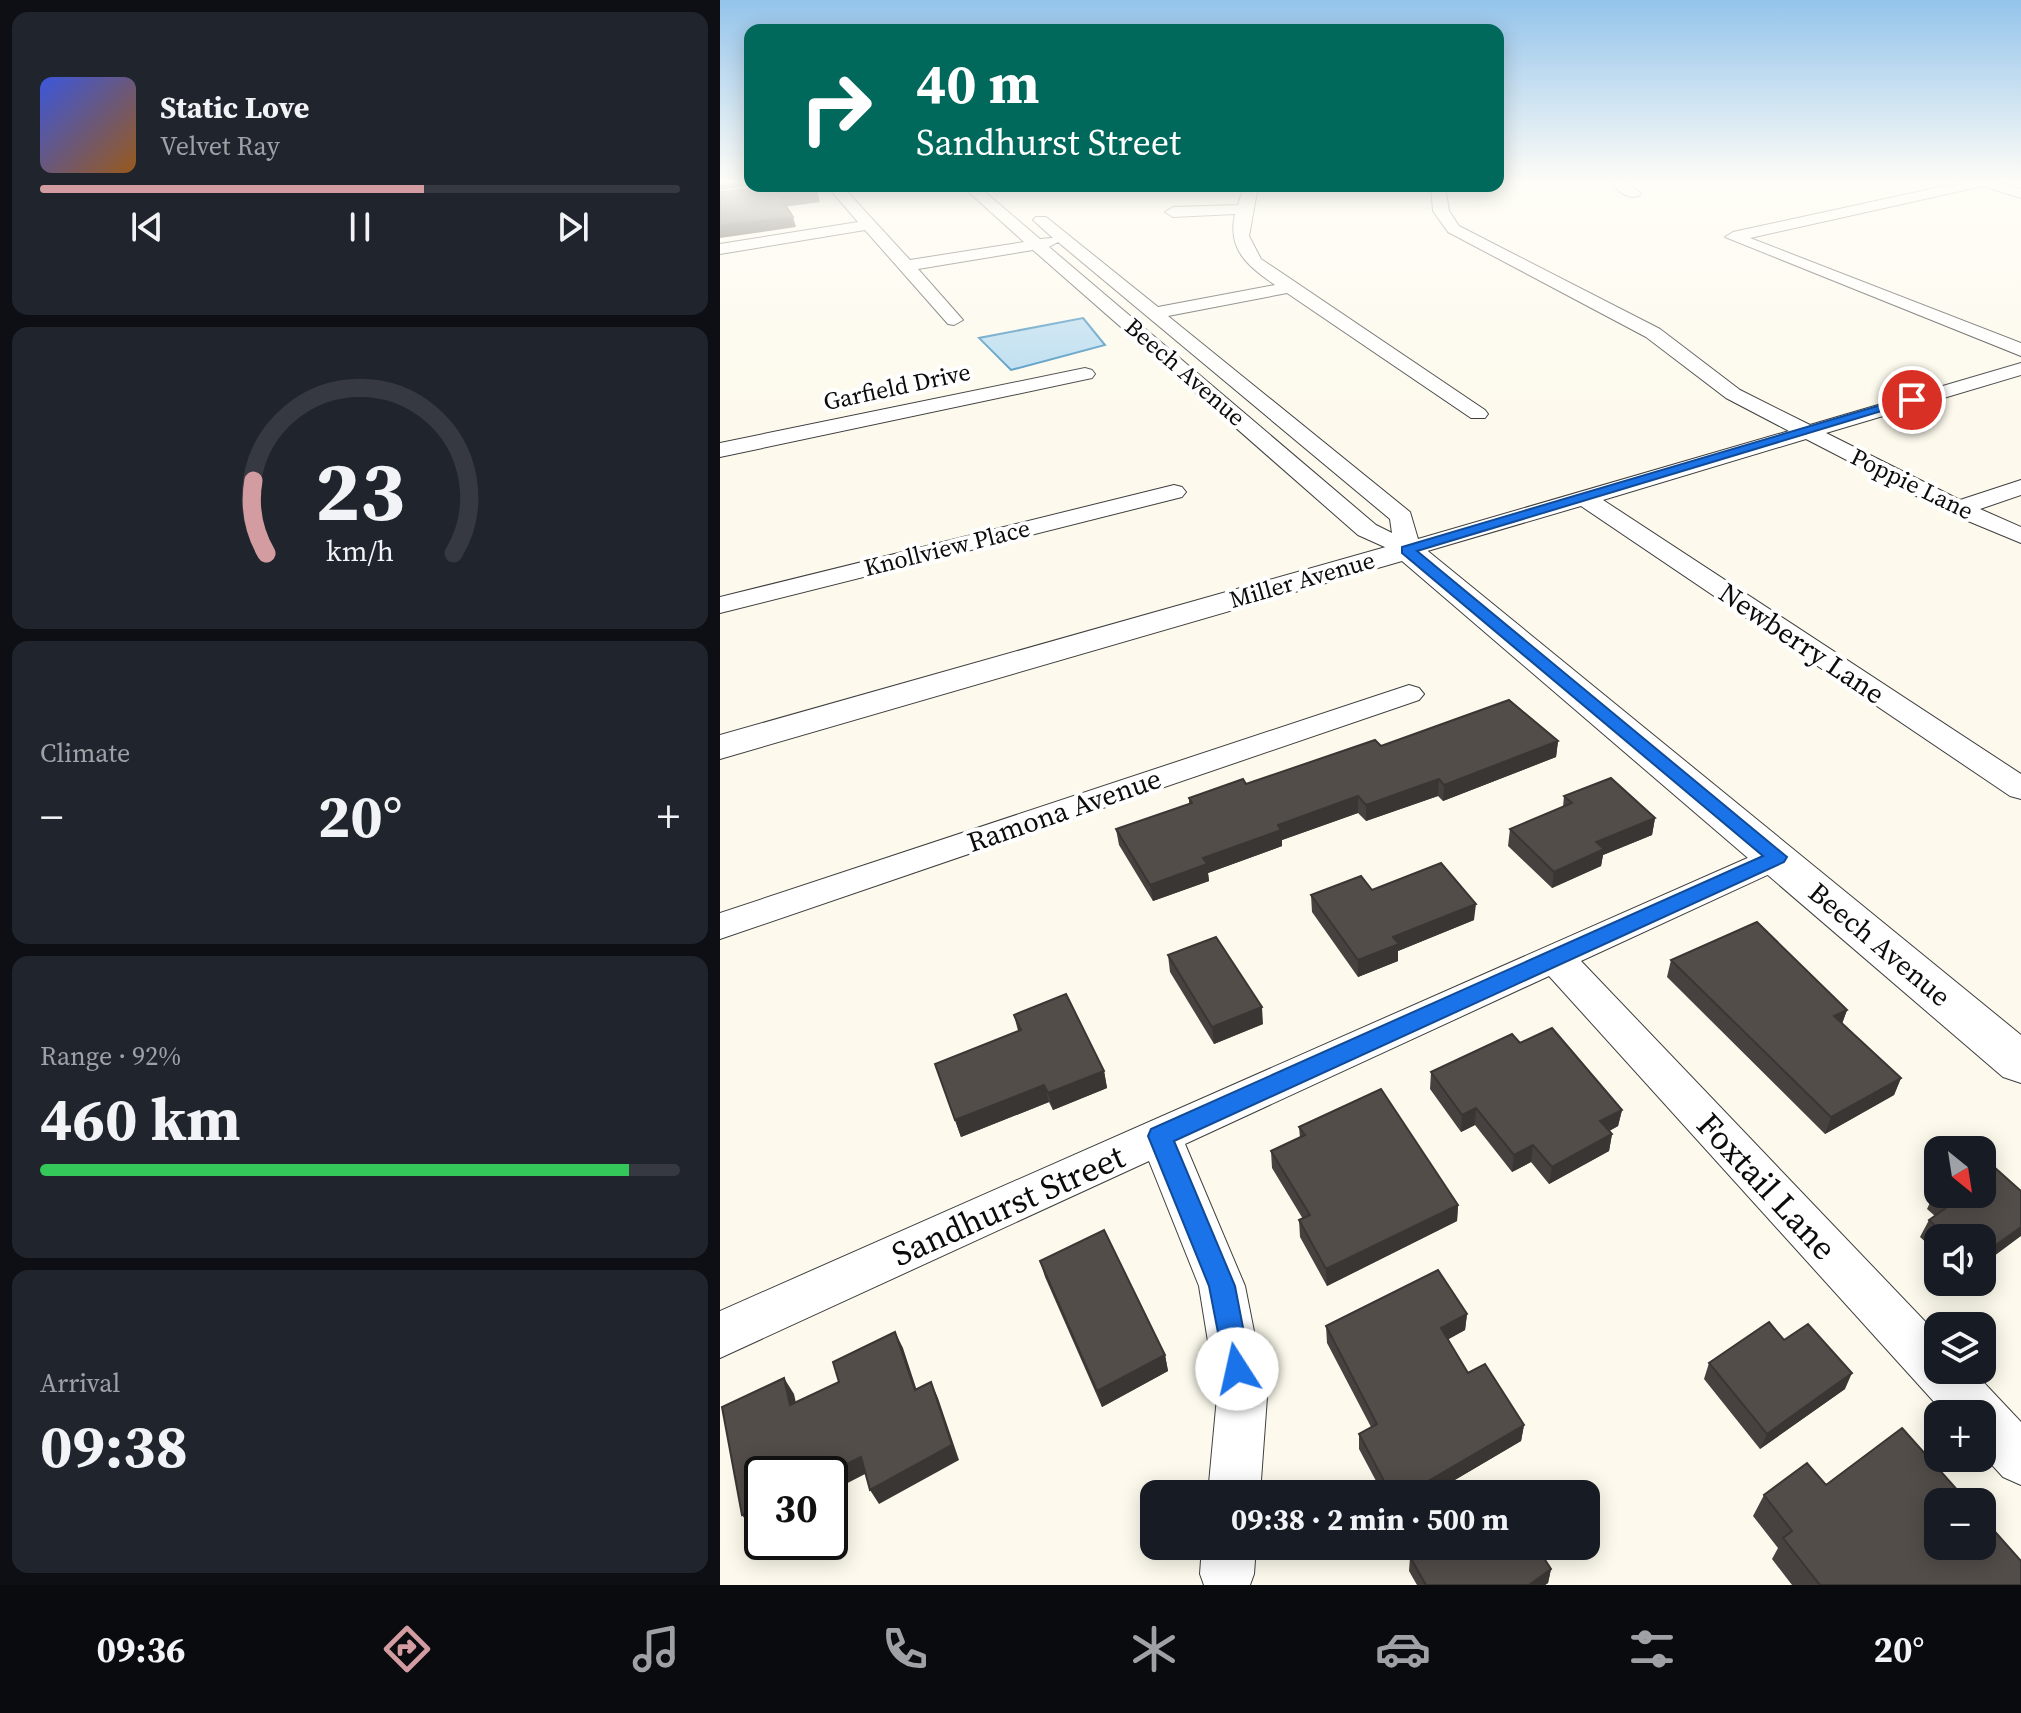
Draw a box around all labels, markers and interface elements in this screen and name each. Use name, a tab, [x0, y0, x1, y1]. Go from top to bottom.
text: 40 m	[916, 45, 1039, 122]
icon: right	[784, 56, 888, 160]
text: Static Love	[160, 87, 309, 128]
text: Sandhurst Street	[916, 118, 1181, 167]
text: Velvet Ray	[160, 128, 280, 164]
icon: previous	[125, 205, 169, 249]
icon: pause	[338, 205, 382, 249]
icon: next	[551, 205, 595, 249]
street label: Beech Avenue	[1118, 310, 1253, 433]
street label: Garfield Drive	[820, 355, 973, 418]
pin	[1878, 366, 1946, 434]
icon: arrive	[1890, 378, 1934, 422]
text: 23	[315, 433, 405, 547]
street label: Poppie Lane	[1845, 440, 1979, 527]
street label: Knollview Place	[860, 511, 1033, 584]
text: km/h	[326, 531, 394, 571]
street label: Miller Avenue	[1225, 543, 1378, 616]
street label: Newberry Lane	[1712, 573, 1892, 713]
text: Climate	[40, 735, 130, 771]
street label: Ramona Avenue	[962, 759, 1166, 861]
text: 20°	[318, 775, 402, 857]
text: −	[40, 786, 63, 847]
text: +	[657, 786, 680, 847]
street label: Beech Avenue	[1801, 873, 1959, 1015]
text: Range · 92%	[40, 1038, 181, 1074]
text: 460 km	[40, 1078, 241, 1160]
street label: Foxtail Lane	[1687, 1102, 1847, 1270]
street label: Sandhurst Street	[884, 1133, 1132, 1277]
north arrow	[1924, 1136, 1996, 1208]
map controls	[1924, 1136, 1996, 1560]
button: sound	[1924, 1224, 1996, 1296]
button: layers	[1924, 1312, 1996, 1384]
position arrow	[1195, 1327, 1279, 1411]
text: Arrival	[40, 1365, 120, 1401]
button: +	[1924, 1400, 1996, 1472]
text: 09:38	[40, 1405, 188, 1487]
speed limit sign: 30	[744, 1456, 848, 1560]
button: −	[1924, 1488, 1996, 1560]
text: 09:38 · 2 min · 500 m	[1231, 1499, 1509, 1540]
icon: directions	[379, 1621, 435, 1677]
icon: music	[628, 1621, 684, 1677]
icon: phone	[877, 1621, 933, 1677]
icon: climate	[1126, 1621, 1182, 1677]
icon: car	[1375, 1621, 1431, 1677]
icon: filters	[1624, 1621, 1680, 1677]
text: 09:36	[97, 1625, 185, 1674]
text: 20°	[1874, 1625, 1924, 1674]

